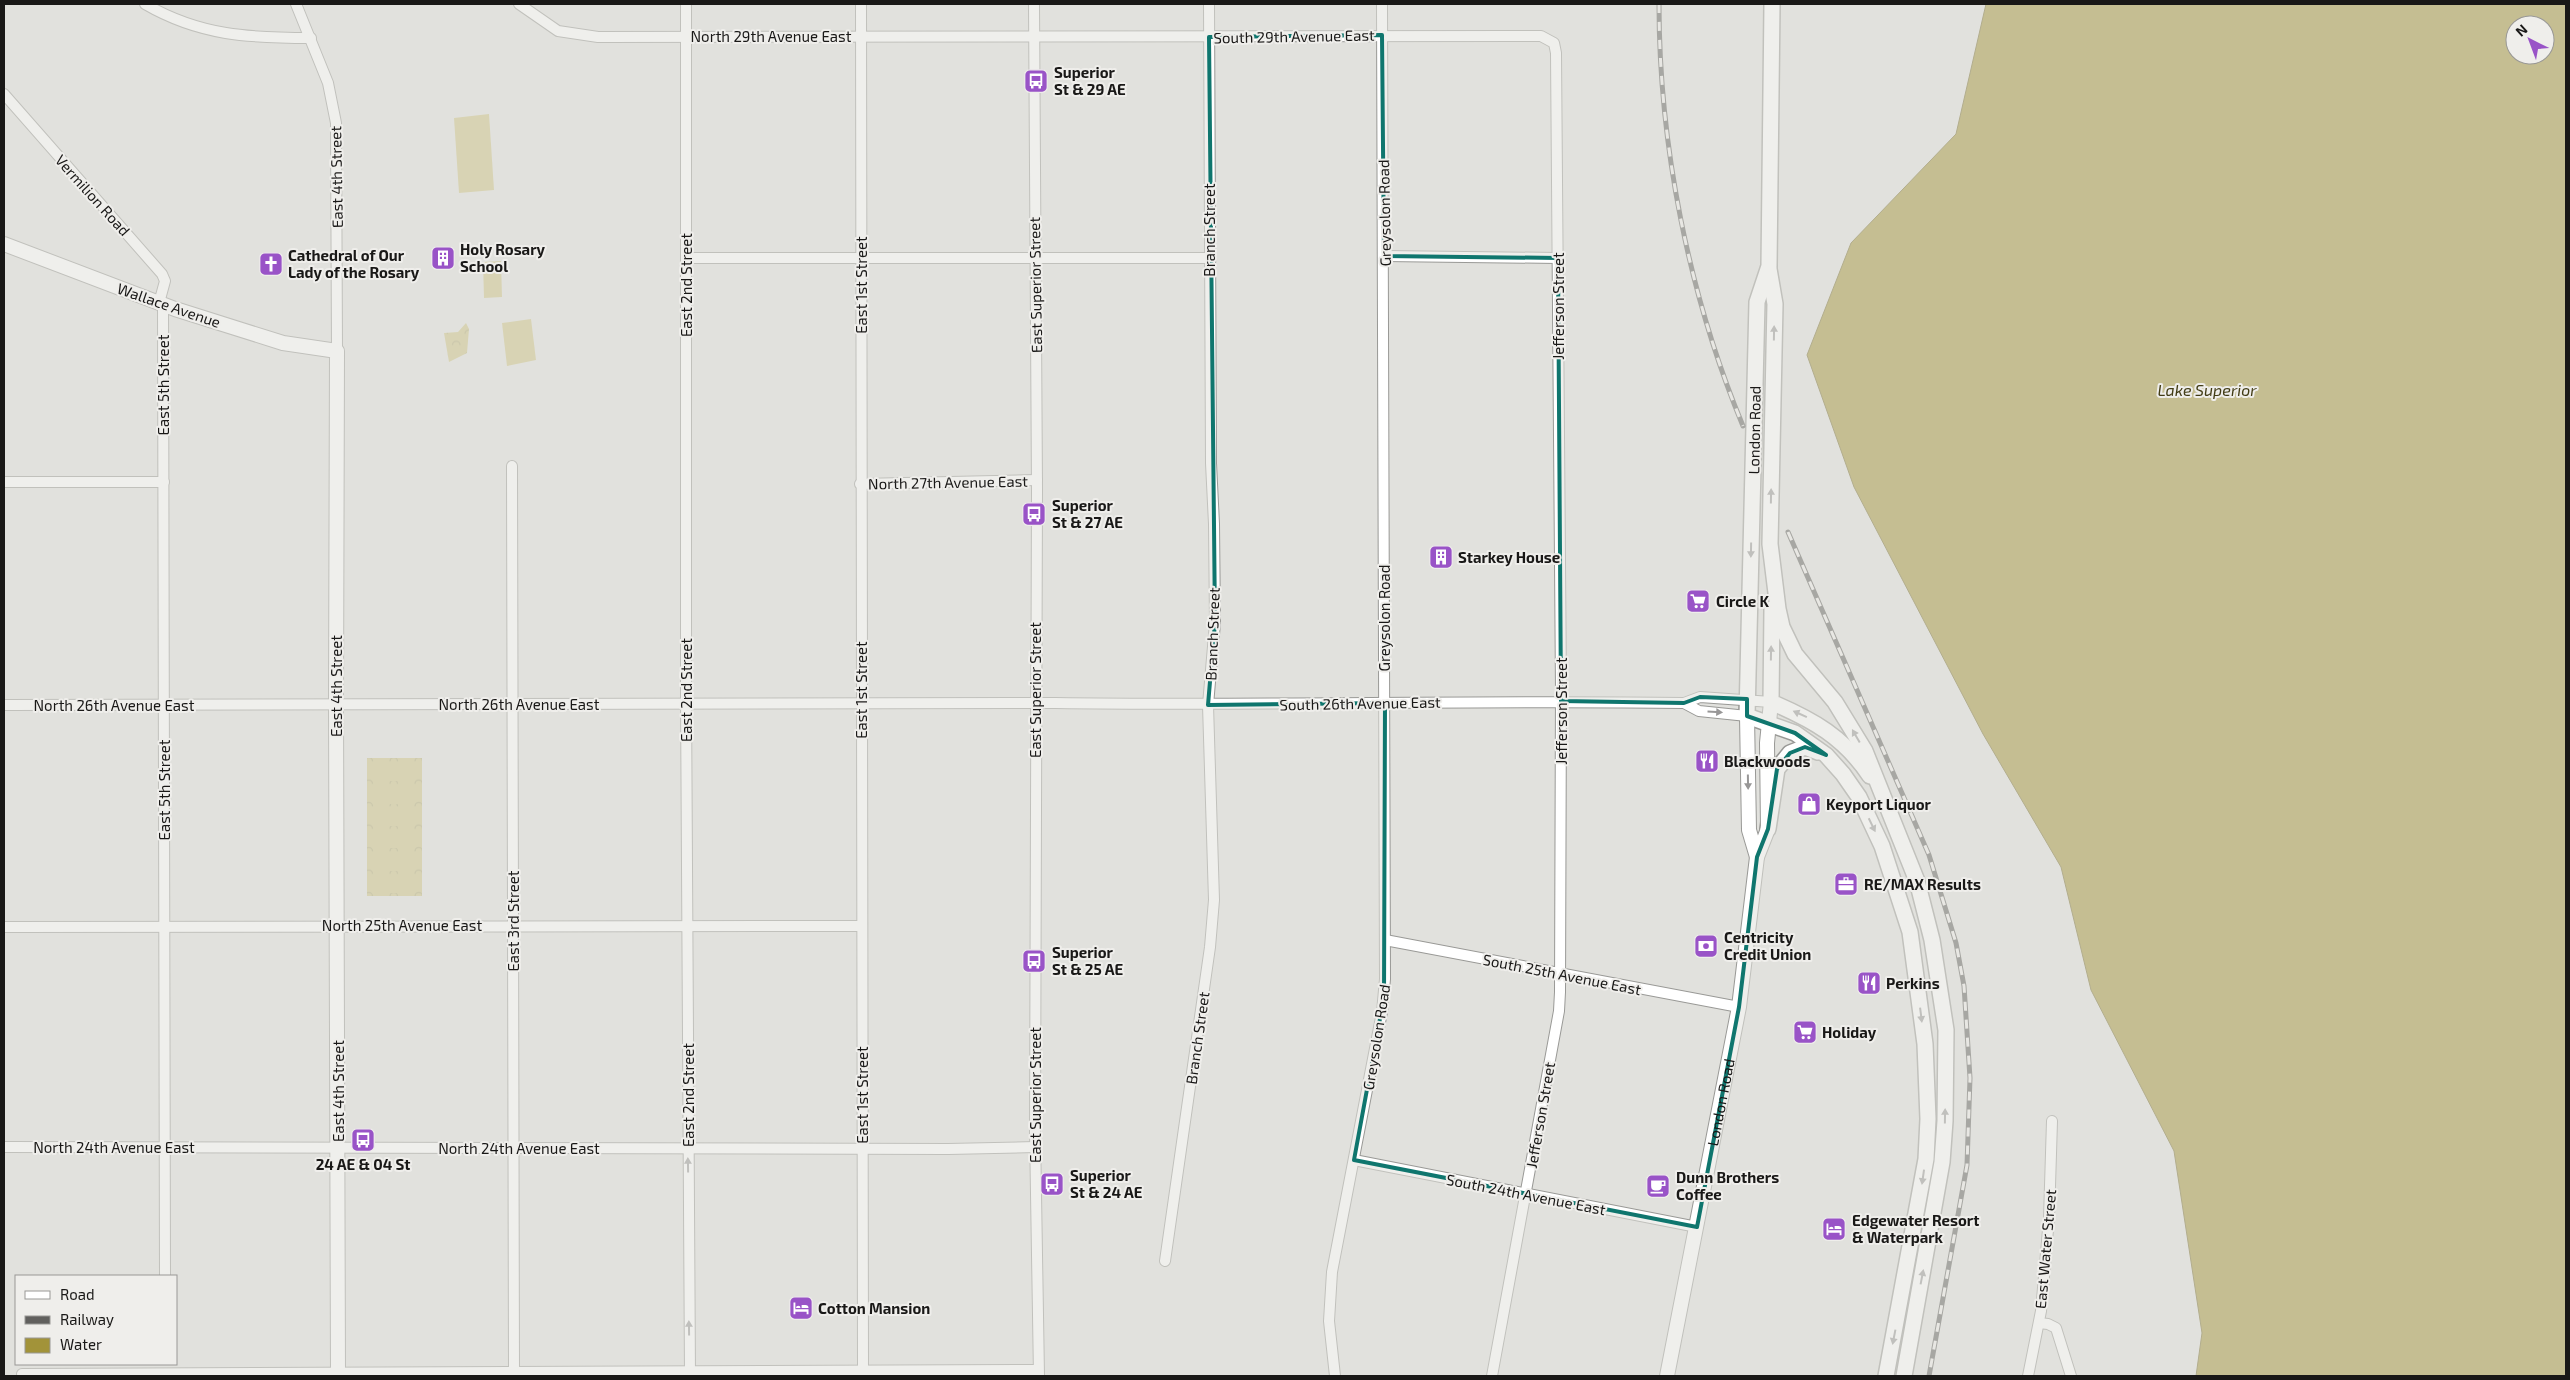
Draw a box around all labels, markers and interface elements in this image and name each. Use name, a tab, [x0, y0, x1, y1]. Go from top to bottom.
north arrow	[2505, 15, 2555, 65]
text: N	[2512, 20, 2530, 40]
street label: South 29th Avenue East	[1213, 26, 1375, 46]
street label: North 29th Avenue East	[691, 27, 852, 45]
place label: Superior St & 29 AE	[1054, 63, 1126, 98]
bus stop icon: Superior St & 29 AE	[1023, 68, 1049, 94]
street label: East 4th Street	[326, 126, 346, 228]
street label: Vermilion Road	[52, 151, 134, 239]
street label: Greysolon Road	[1374, 159, 1394, 267]
street label: Branch Street	[1200, 183, 1218, 277]
street label: East Superior Street	[1025, 217, 1045, 353]
street label: East 2nd Street	[677, 233, 695, 337]
street label: East 1st Street	[852, 236, 870, 334]
place label: Holy Rosary School	[460, 240, 546, 275]
building icon: Holy Rosary School	[430, 245, 456, 271]
place label: Cathedral of Our Lady of the Rosary	[288, 246, 420, 282]
church icon: Cathedral of Our Lady of the Rosary	[258, 251, 284, 277]
street label: Jefferson Street	[1549, 252, 1567, 360]
street label: Wallace Avenue	[115, 279, 223, 331]
one-way arrow	[1770, 325, 1778, 341]
street label: East 5th Street	[154, 334, 172, 435]
water label: Lake Superior	[2157, 380, 2257, 399]
street label: London Road	[1744, 386, 1764, 474]
street label: North 27th Avenue East	[868, 472, 1028, 492]
one-way arrow	[1767, 487, 1775, 503]
place label: Superior St & 27 AE	[1052, 496, 1123, 531]
bus stop icon: Superior St & 27 AE	[1021, 501, 1047, 527]
one-way arrow	[1747, 543, 1755, 559]
building icon: Starkey House	[1428, 544, 1454, 570]
place label: Starkey House	[1458, 548, 1560, 567]
street label: Greysolon Road	[1375, 565, 1393, 671]
street label: Branch Street	[1201, 587, 1223, 681]
supermarket icon: Circle K	[1685, 588, 1711, 614]
place label: Circle K	[1716, 592, 1769, 610]
street label: East Superior Street	[1026, 622, 1044, 758]
street label: East 4th Street	[327, 635, 345, 737]
street label: East 2nd Street	[677, 638, 695, 742]
street label: East 1st Street	[852, 641, 870, 739]
one-way arrow	[1768, 645, 1776, 661]
street label: Jefferson Street	[1552, 657, 1570, 765]
street label: South 26th Avenue East	[1279, 693, 1441, 713]
street label: North 26th Avenue East	[439, 695, 600, 713]
street label: North 26th Avenue East	[34, 696, 195, 714]
one-way arrow	[1707, 708, 1723, 716]
one-way arrow	[1793, 710, 1807, 718]
one-way arrow	[1852, 728, 1860, 743]
street label: East 5th Street	[155, 739, 173, 840]
restaurant icon: Blackwoods	[1694, 748, 1720, 774]
place label: Blackwoods	[1724, 752, 1810, 770]
one-way arrow	[1744, 774, 1752, 790]
shop icon: Keyport Liquor	[1796, 791, 1822, 817]
place label: Keyport Liquor	[1826, 795, 1932, 814]
one-way arrow	[1868, 818, 1876, 832]
street label: East 3rd Street	[504, 870, 522, 972]
office icon: RE/MAX Results	[1833, 871, 1859, 897]
place label: RE/MAX Results	[1864, 875, 1981, 893]
street label: North 25th Avenue East	[322, 916, 482, 934]
place label: Centricity Credit Union	[1724, 928, 1811, 963]
bank icon: Centricity Credit Union	[1693, 933, 1719, 959]
place label: Superior St & 25 AE	[1052, 943, 1124, 978]
bus stop icon: Superior St & 25 AE	[1021, 948, 1047, 974]
street label: South 25th Avenue East	[1481, 950, 1643, 998]
restaurant icon: Perkins	[1856, 970, 1882, 996]
place label: Perkins	[1886, 974, 1940, 992]
street label: Greysolon Road	[1359, 983, 1393, 1091]
street label: Branch Street	[1182, 990, 1212, 1085]
one-way arrow	[1917, 1007, 1925, 1023]
supermarket icon: Holiday	[1792, 1019, 1818, 1045]
place label: Holiday	[1822, 1023, 1877, 1042]
street label: East Superior Street	[1026, 1027, 1044, 1163]
street label: East 4th Street	[329, 1040, 347, 1142]
street label: East 2nd Street	[679, 1043, 697, 1147]
street label: East 1st Street	[853, 1046, 871, 1144]
street label: London Road	[1703, 1057, 1738, 1147]
street label: Jefferson Street	[1522, 1060, 1558, 1170]
one-way arrow	[1941, 1108, 1949, 1124]
bus stop icon: 24 AE & 04 St	[350, 1127, 376, 1153]
street label: North 24th Avenue East	[33, 1138, 195, 1156]
street label: North 24th Avenue East	[438, 1139, 600, 1157]
place label: 24 AE & 04 St	[316, 1155, 410, 1173]
one-way arrow	[684, 1157, 692, 1173]
place label: Superior St & 24 AE	[1070, 1166, 1143, 1201]
place label: Dunn Brothers Coffee	[1676, 1168, 1779, 1203]
one-way arrow	[1919, 1169, 1927, 1185]
street label: South 24th Avenue East	[1445, 1170, 1607, 1218]
bus stop icon: Superior St & 24 AE	[1039, 1171, 1065, 1197]
cafe icon: Dunn Brothers Coffee	[1645, 1173, 1671, 1199]
street label: East Water Street	[2031, 1188, 2059, 1310]
place label: Edgewater Resort & Waterpark	[1852, 1211, 1979, 1246]
hotel icon: Edgewater Resort & Waterpark	[1821, 1216, 1847, 1242]
one-way arrow	[1919, 1268, 1927, 1284]
legend	[15, 1275, 178, 1365]
text: Road	[60, 1285, 95, 1303]
hotel icon: Cotton Mansion	[788, 1295, 814, 1321]
place label: Cotton Mansion	[818, 1299, 930, 1317]
text: Railway	[60, 1310, 114, 1328]
one-way arrow	[685, 1319, 693, 1335]
one-way arrow	[1890, 1329, 1898, 1344]
text: Water	[60, 1335, 102, 1353]

